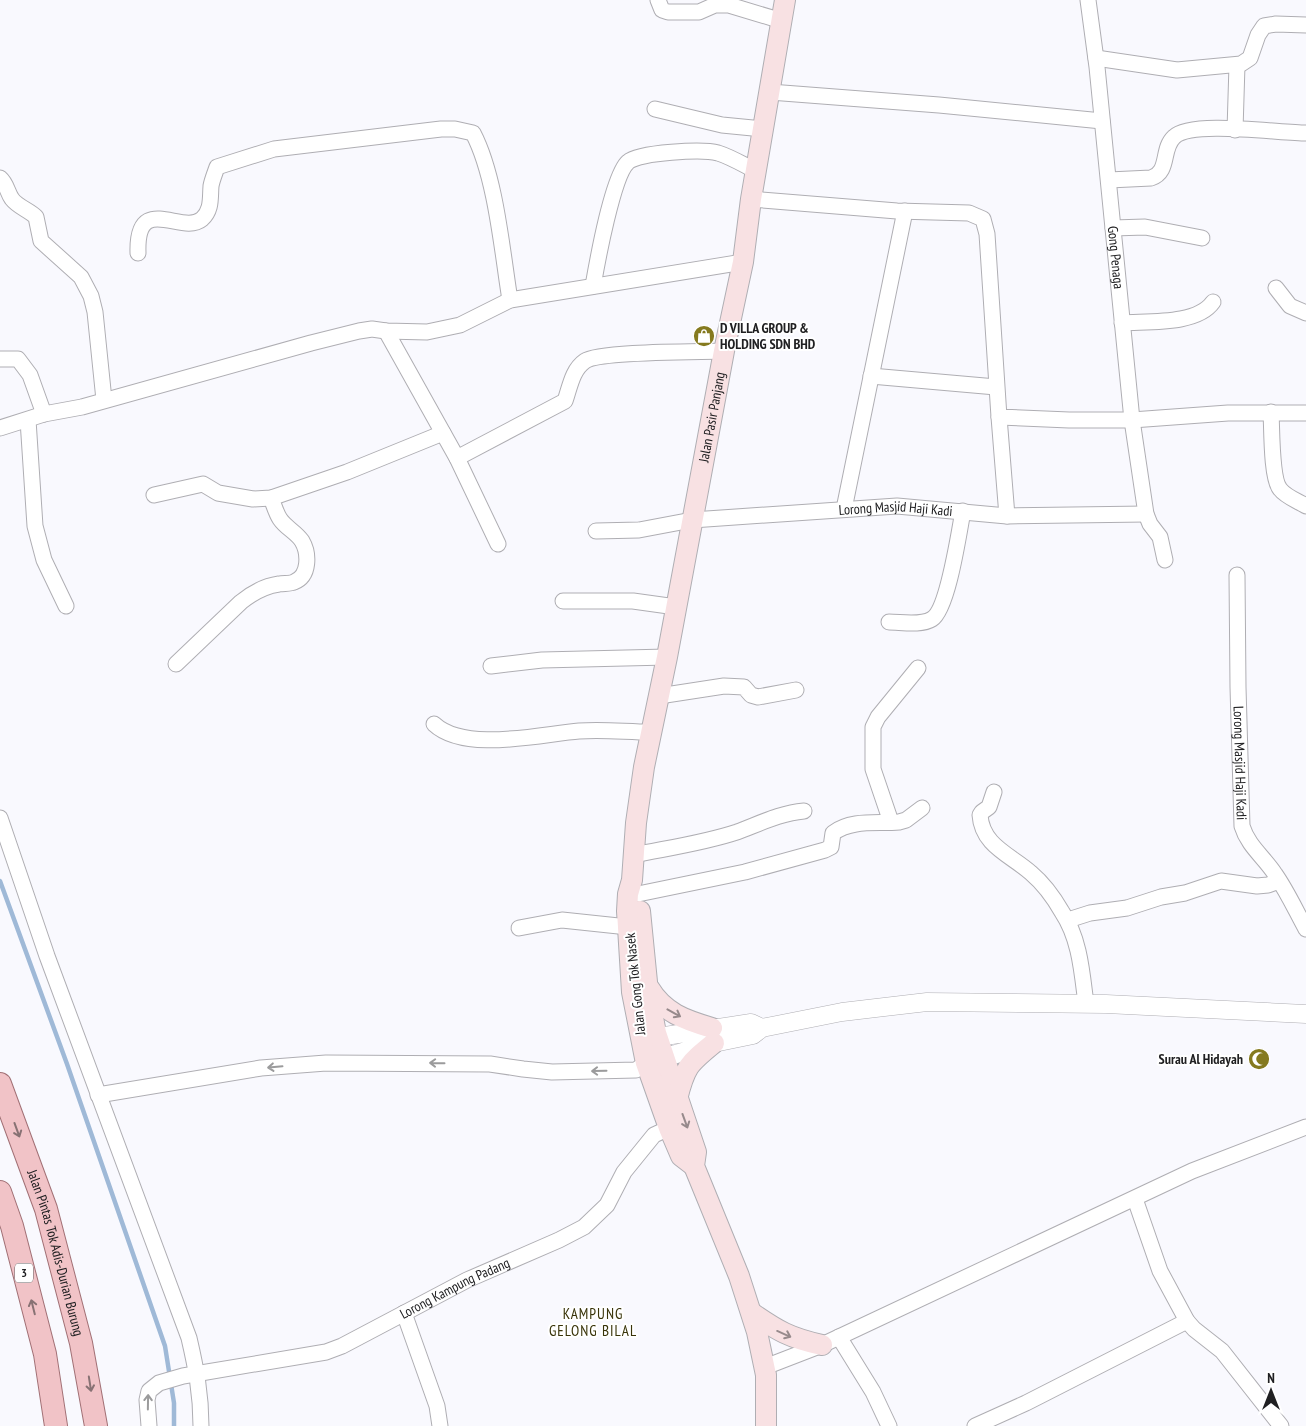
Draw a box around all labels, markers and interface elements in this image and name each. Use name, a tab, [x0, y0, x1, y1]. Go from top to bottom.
street label: Gong Penaga	[1104, 225, 1128, 290]
place label: D VILLA GROUP & HOLDING SDN BHD	[720, 319, 816, 353]
shop icon: D VILLA GROUP & HOLDING SDN BHD	[692, 324, 716, 348]
street label: Jalan Pasir Panjang	[694, 370, 729, 465]
street label: Lorong Masjid Haji Kadi	[838, 497, 953, 520]
street label: Lorong Masjid Haji Kadi	[1230, 706, 1251, 820]
street label: Jalan Gong Tok Nasek	[621, 931, 649, 1037]
one-way arrow	[666, 1009, 681, 1018]
mosque icon: Surau Al Hidayah	[1247, 1047, 1271, 1071]
place label: Surau Al Hidayah	[1159, 1050, 1243, 1068]
one-way arrow	[430, 1058, 446, 1068]
one-way arrow	[267, 1062, 283, 1072]
one-way arrow	[591, 1066, 607, 1075]
one-way arrow	[681, 1113, 690, 1128]
one-way arrow	[13, 1122, 22, 1137]
street label: Jalan Pintas Tok Adis-Durian Burung	[23, 1166, 88, 1338]
street label: Lorong Kampung Padang	[397, 1254, 513, 1323]
road number: 3	[15, 1264, 33, 1282]
one-way arrow	[28, 1299, 37, 1315]
district label: KAMPUNG GELONG BILAL	[549, 1304, 637, 1340]
one-way arrow	[776, 1329, 791, 1339]
north arrow	[1246, 1366, 1296, 1416]
text: N	[1267, 1369, 1275, 1387]
one-way arrow	[85, 1376, 95, 1392]
one-way arrow	[143, 1394, 153, 1410]

